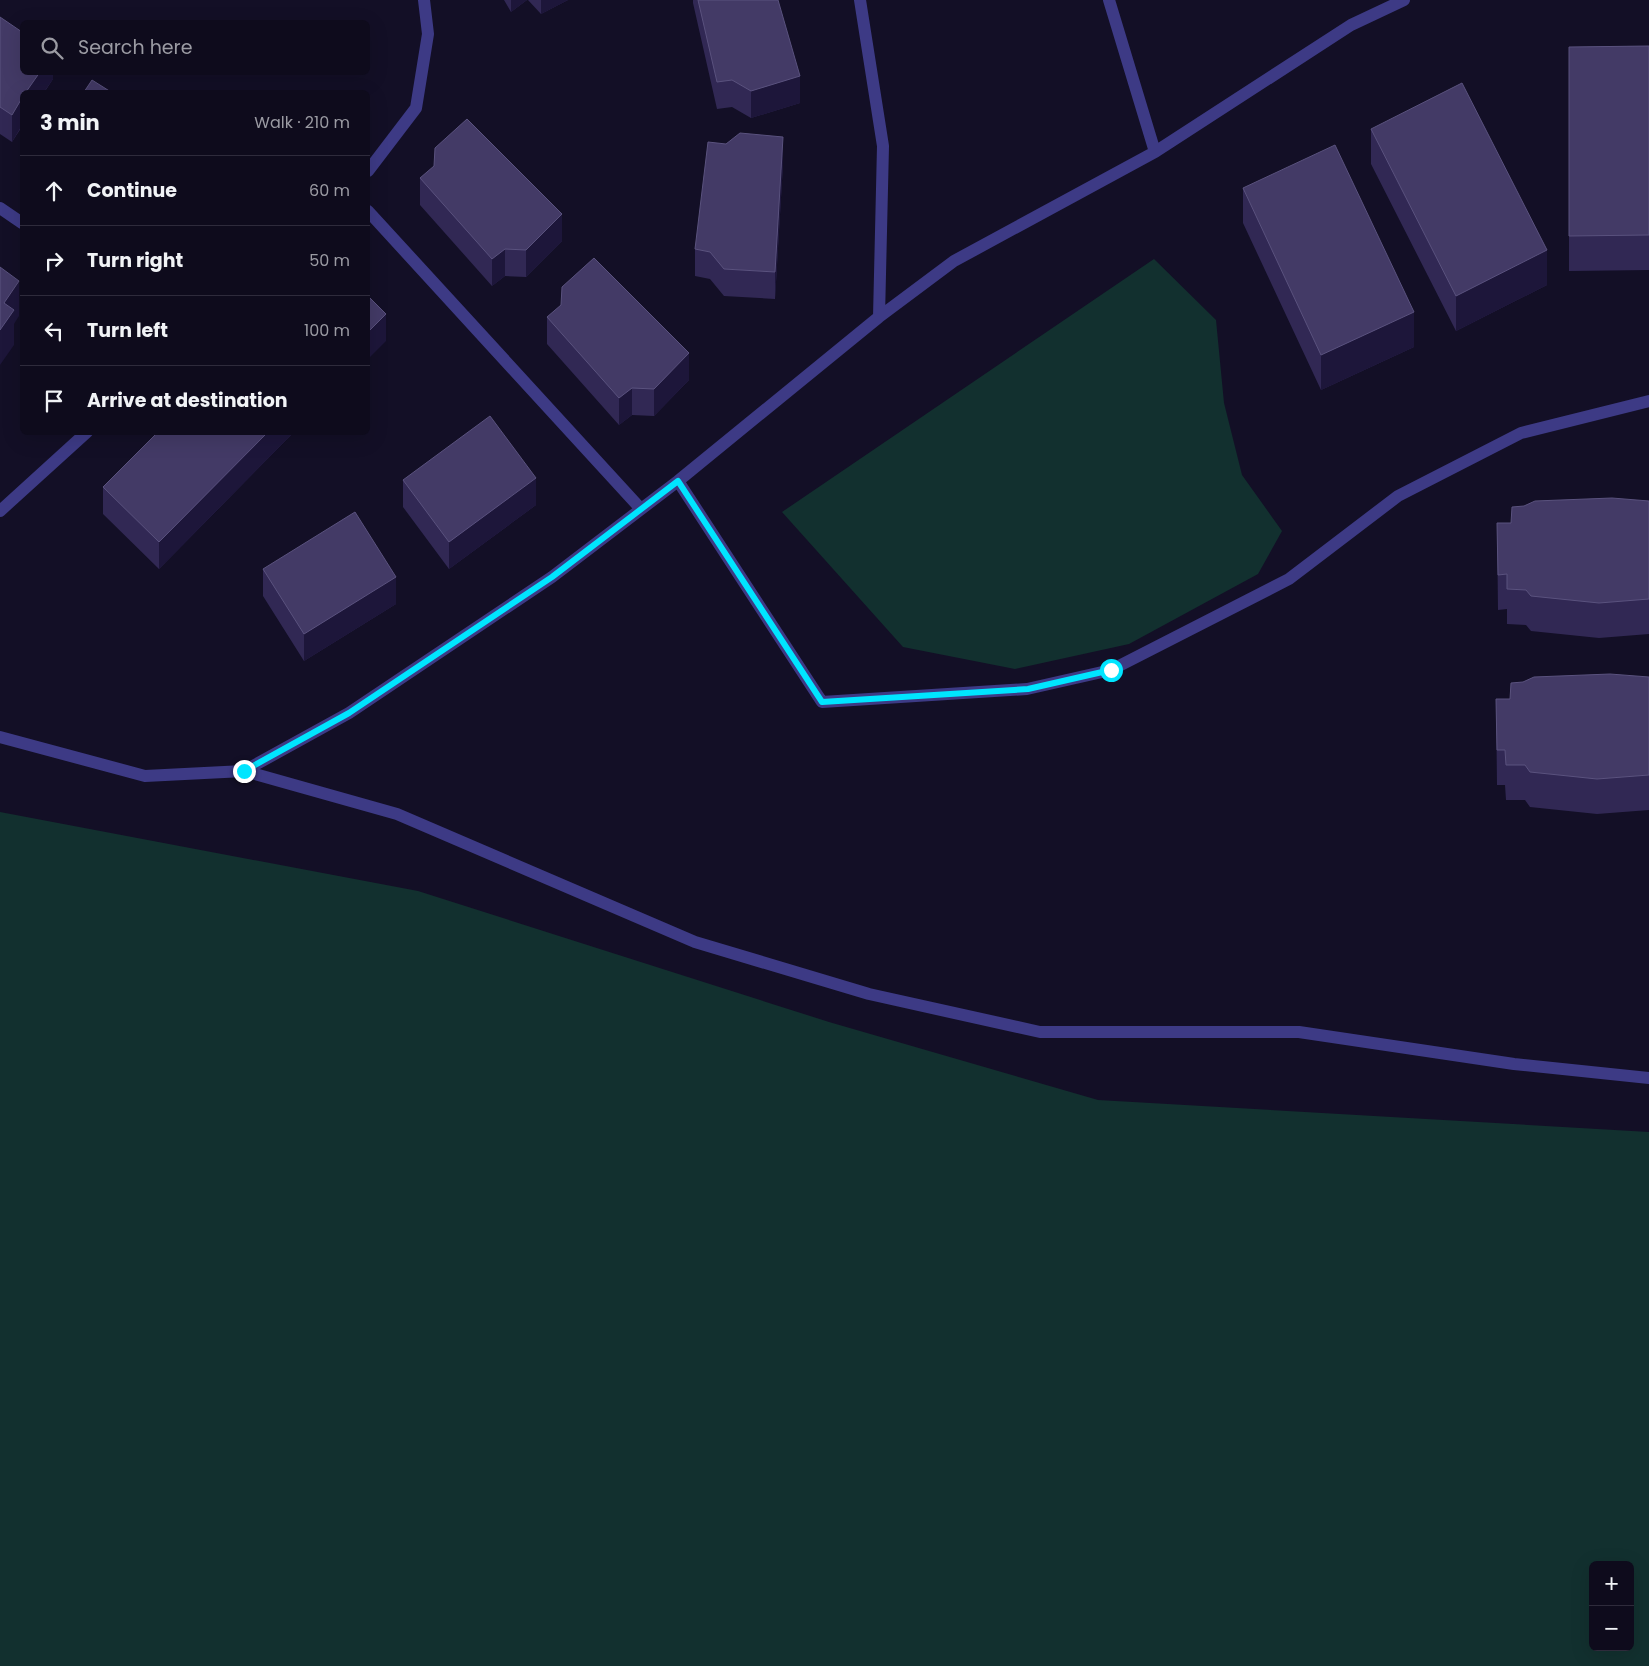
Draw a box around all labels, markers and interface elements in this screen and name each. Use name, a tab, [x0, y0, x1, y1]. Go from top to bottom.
search box	[20, 20, 370, 75]
icon: search	[38, 34, 66, 62]
text: Search here	[78, 34, 192, 61]
text: 3 min	[40, 108, 100, 137]
text: Walk · 210 m	[254, 111, 350, 134]
icon: ahead	[40, 177, 68, 205]
text: Continue	[87, 177, 177, 204]
text: 60 m	[309, 179, 350, 202]
icon: right	[40, 247, 68, 275]
text: Turn right	[87, 247, 183, 274]
text: 50 m	[309, 249, 350, 272]
icon: left	[40, 317, 68, 345]
text: Turn left	[87, 317, 168, 344]
text: 100 m	[304, 319, 350, 342]
icon: arrive	[40, 387, 68, 415]
text: Arrive at destination	[87, 387, 288, 414]
route start	[1100, 659, 1123, 682]
route end	[233, 760, 256, 783]
map controls	[1589, 1561, 1634, 1651]
button: +	[1589, 1561, 1634, 1606]
button: −	[1589, 1606, 1634, 1651]

